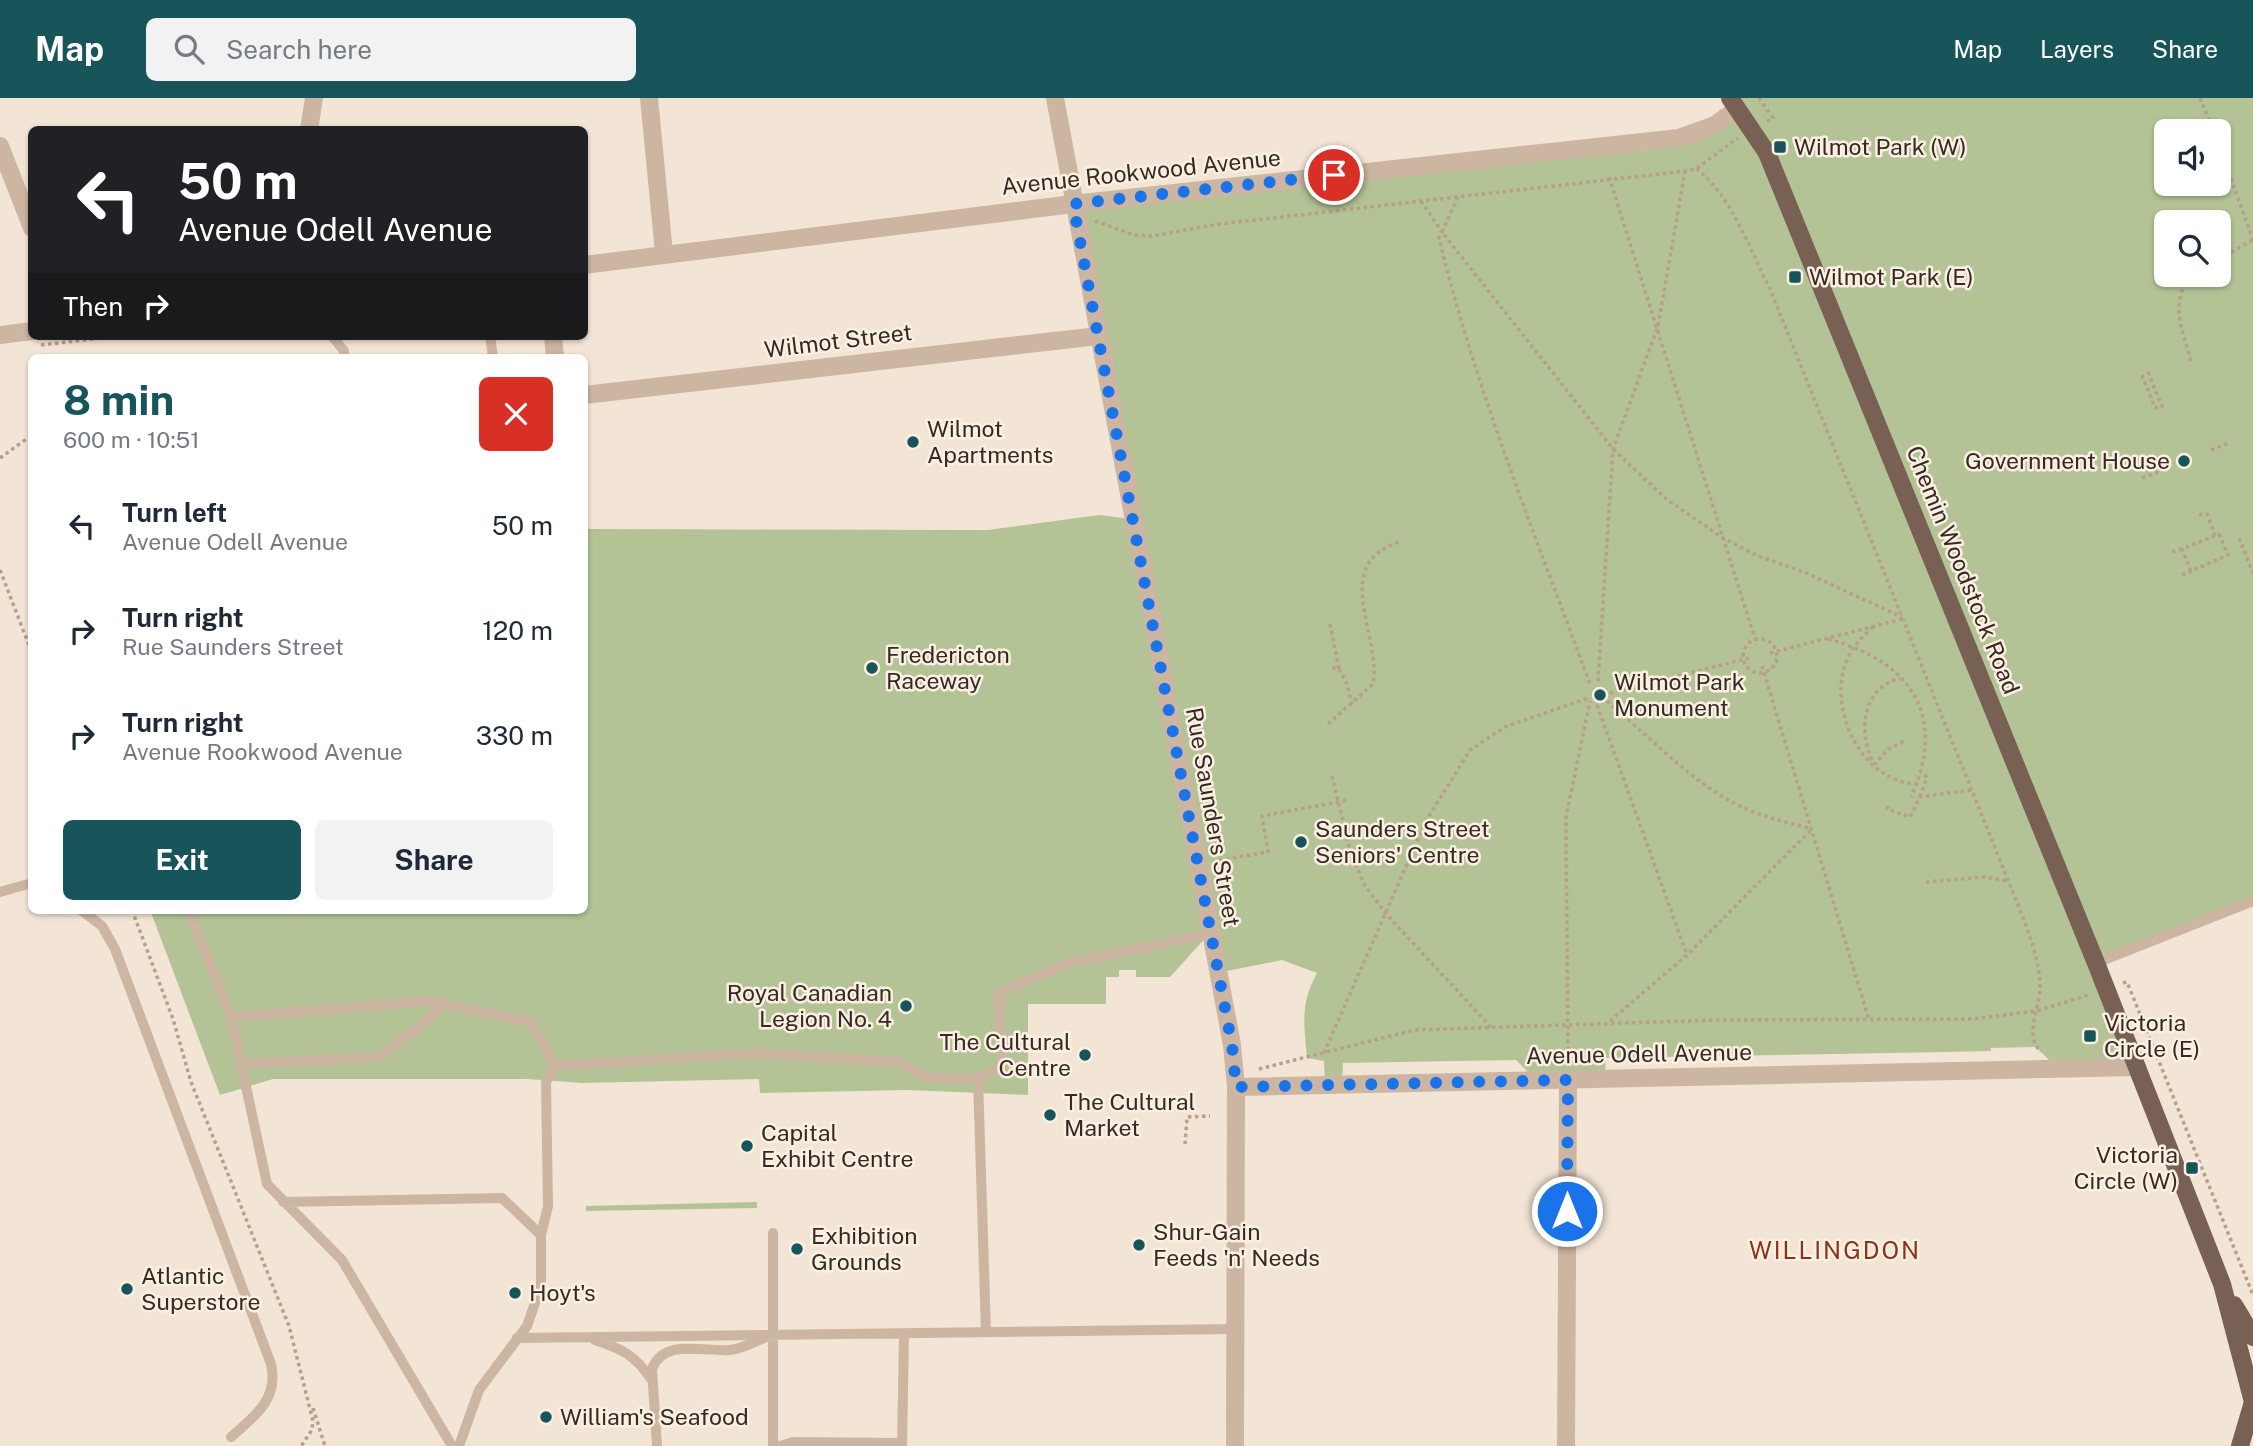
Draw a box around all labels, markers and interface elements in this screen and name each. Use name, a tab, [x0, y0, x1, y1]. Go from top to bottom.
search box	[146, 18, 636, 81]
text: Map	[35, 30, 104, 68]
icon: search	[170, 30, 208, 68]
text: Search here	[226, 34, 372, 65]
text: Map	[1953, 35, 2002, 63]
text: Layers	[2040, 35, 2114, 63]
text: Share	[2152, 35, 2218, 63]
map controls	[2154, 119, 2231, 287]
button: sound	[2154, 119, 2231, 196]
place label: Wilmot Park (W)	[1794, 133, 1967, 160]
marker: Wilmot Park (W)	[1772, 139, 1788, 155]
street label: Avenue Rookwood Avenue	[1000, 143, 1282, 200]
pin	[1304, 145, 1364, 205]
text: 50 m	[178, 152, 298, 210]
icon: left	[63, 154, 154, 245]
icon: arrive	[1315, 156, 1353, 194]
button: search	[2154, 210, 2231, 287]
text: Avenue Odell Avenue	[178, 211, 493, 248]
place label: Wilmot Park (E)	[1809, 263, 1974, 290]
marker: Wilmot Park (E)	[1787, 269, 1803, 285]
icon: right	[137, 287, 175, 325]
text: Then	[63, 291, 123, 322]
street label: Wilmot Street	[762, 318, 913, 363]
text: 8 min	[63, 375, 175, 424]
button: close	[479, 377, 553, 451]
place label: Wilmot Apartments	[927, 415, 1053, 468]
text: 600 m · 10:51	[63, 426, 200, 453]
marker: Wilmot Apartments	[905, 434, 921, 450]
street label: Chemin Woodstock Road	[1901, 442, 2026, 698]
place label: Government House	[1965, 447, 2170, 474]
marker: Government House	[2176, 453, 2192, 469]
text: Turn left	[122, 497, 227, 528]
icon: left	[63, 507, 101, 545]
text: 50 m	[492, 510, 553, 541]
text: Avenue Odell Avenue	[122, 528, 348, 555]
text: Turn right	[122, 602, 244, 633]
icon: right	[63, 612, 101, 650]
text: 120 m	[482, 615, 553, 646]
text: Rue Saunders Street	[122, 633, 344, 660]
place label: Fredericton Raceway	[886, 641, 1010, 694]
marker: Fredericton Raceway	[864, 660, 880, 676]
place label: Wilmot Park Monument	[1614, 668, 1745, 721]
marker: Wilmot Park Monument	[1592, 687, 1608, 703]
street label: Rue Saunders Street	[1181, 705, 1246, 929]
text: Turn right	[122, 707, 244, 738]
icon: right	[63, 717, 101, 755]
text: 330 m	[476, 720, 553, 751]
text: Avenue Rookwood Avenue	[122, 738, 403, 765]
place label: Saunders Street Seniors' Centre	[1315, 815, 1490, 868]
button: Exit	[63, 820, 301, 900]
button: Share	[315, 820, 553, 900]
marker: Saunders Street Seniors' Centre	[1293, 834, 1309, 850]
place label: Royal Canadian Legion No. 4	[727, 979, 892, 1032]
marker: Royal Canadian Legion No. 4	[898, 998, 914, 1014]
place label: Victoria Circle (E)	[2104, 1009, 2200, 1062]
place label: The Cultural Centre	[940, 1028, 1071, 1081]
marker: Victoria Circle (E)	[2082, 1028, 2098, 1044]
street label: Avenue Odell Avenue	[1526, 1038, 1752, 1069]
marker: The Cultural Centre	[1077, 1047, 1093, 1063]
place label: The Cultural Market	[1064, 1088, 1195, 1141]
marker: The Cultural Market	[1042, 1107, 1058, 1123]
place label: Capital Exhibit Centre	[761, 1119, 913, 1172]
marker: Capital Exhibit Centre	[739, 1138, 755, 1154]
place label: Victoria Circle (W)	[2074, 1141, 2178, 1194]
marker: Victoria Circle (W)	[2184, 1160, 2200, 1176]
position arrow	[1530, 1174, 1604, 1248]
place label: Shur-Gain Feeds 'n' Needs	[1153, 1218, 1320, 1271]
place label: Exhibition Grounds	[811, 1222, 917, 1275]
district label: WILLINGDON	[1749, 1236, 1921, 1264]
marker: Shur-Gain Feeds 'n' Needs	[1131, 1237, 1147, 1253]
marker: Exhibition Grounds	[789, 1241, 805, 1257]
place label: Atlantic Superstore	[141, 1262, 260, 1315]
place label: Hoyt's	[529, 1279, 596, 1306]
marker: Atlantic Superstore	[119, 1281, 135, 1297]
marker: Hoyt's	[507, 1285, 523, 1301]
place label: William's Seafood	[560, 1403, 749, 1430]
marker: William's Seafood	[538, 1409, 554, 1425]

